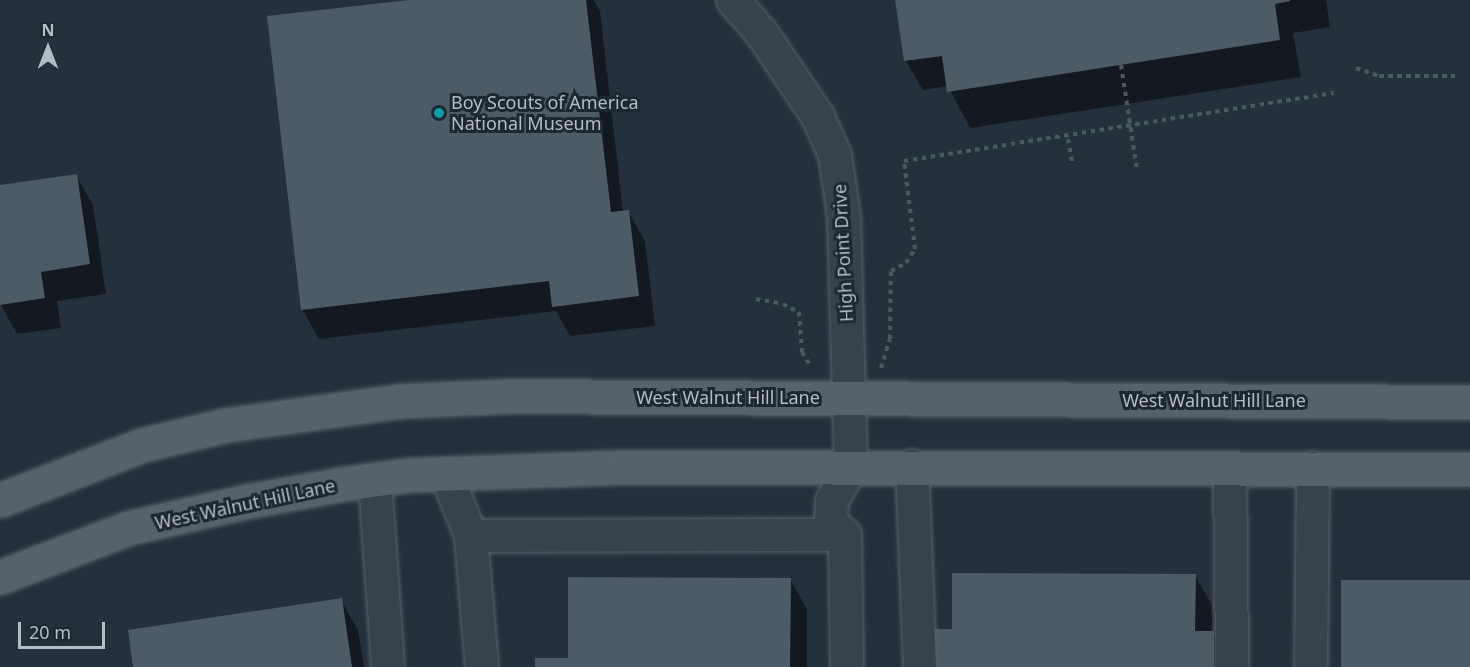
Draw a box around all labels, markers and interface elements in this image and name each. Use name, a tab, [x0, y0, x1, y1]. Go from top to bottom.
north arrow	[18, 18, 78, 78]
text: N	[41, 19, 55, 41]
place label: Boy Scouts of America National Museum	[451, 92, 638, 134]
marker: Boy Scouts of America National Museum	[432, 106, 446, 120]
street label: High Point Drive	[829, 183, 857, 323]
street label: West Walnut Hill Lane	[636, 386, 820, 408]
street label: West Walnut Hill Lane	[1122, 389, 1306, 411]
street label: West Walnut Hill Lane	[153, 474, 337, 534]
scale bar	[21, 610, 108, 648]
text: 20 m	[29, 620, 71, 644]

